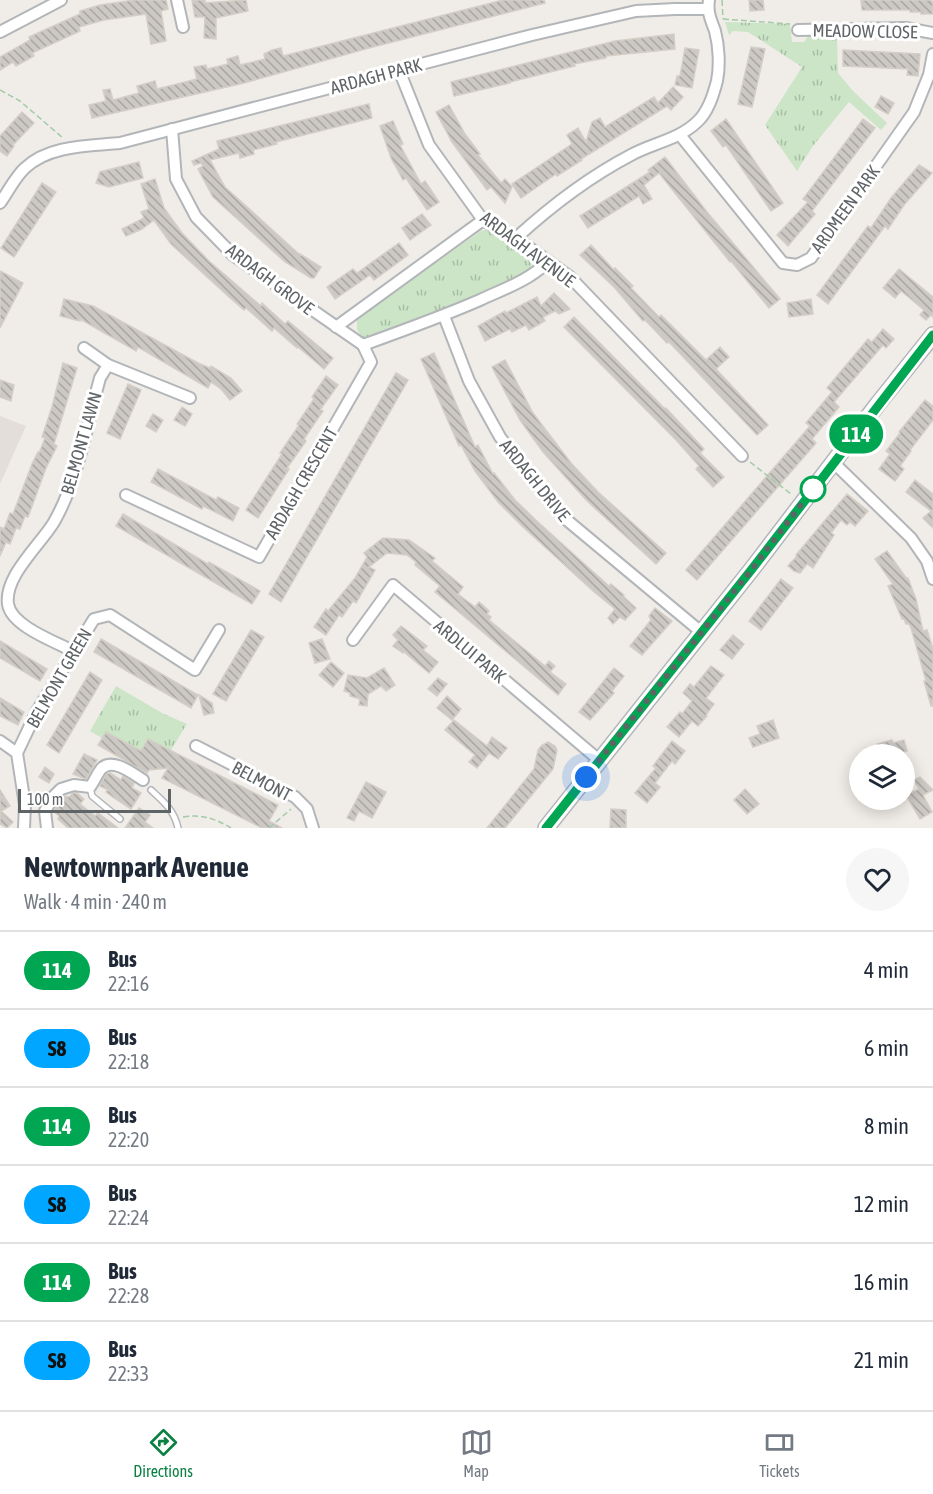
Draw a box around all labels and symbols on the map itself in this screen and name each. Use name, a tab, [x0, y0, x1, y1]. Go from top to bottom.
street label: MEADOW CLOSE	[812, 20, 918, 42]
street label: ARDAGH PARK	[328, 54, 424, 98]
street label: ARDMEEN PARK	[806, 161, 884, 257]
street label: ARDAGH AVENUE	[477, 207, 580, 292]
street label: ARDAGH GROVE	[222, 239, 318, 319]
street label: BELMONT LAWN	[56, 389, 106, 497]
line badge: 114	[822, 414, 890, 454]
street label: ARDAGH CRESCENT	[260, 423, 342, 543]
street label: ARDAGH DRIVE	[496, 435, 575, 525]
unlabelled marker	[800, 476, 826, 502]
street label: ARDLUI PARK	[430, 615, 510, 687]
street label: BELMONT GREEN	[22, 625, 96, 731]
street label: BELMONT	[229, 757, 295, 805]
your location	[571, 762, 601, 792]
scale bar	[18, 786, 171, 814]

